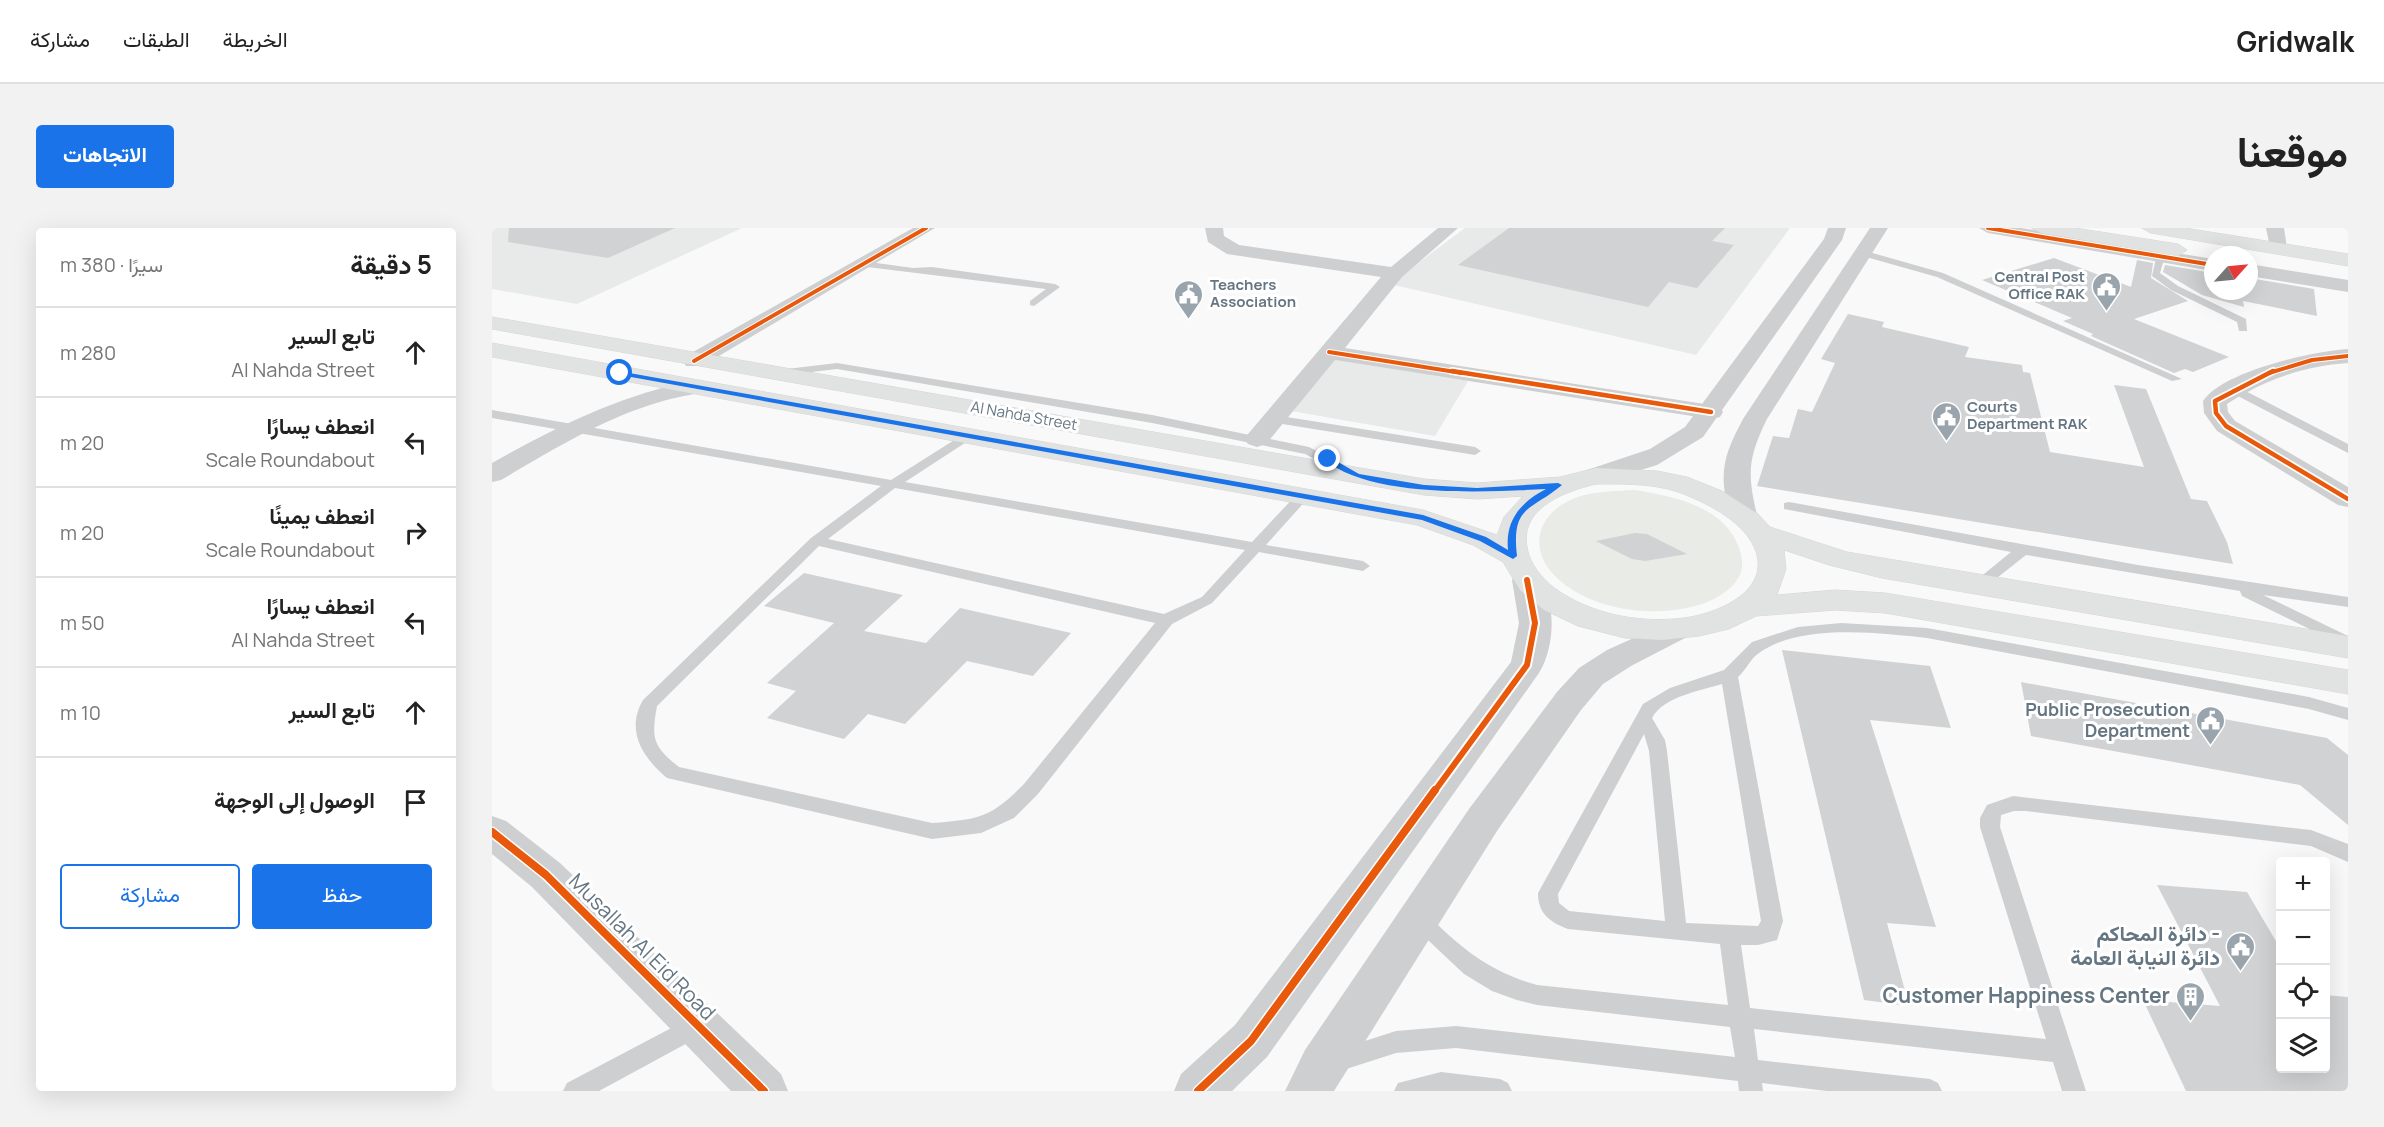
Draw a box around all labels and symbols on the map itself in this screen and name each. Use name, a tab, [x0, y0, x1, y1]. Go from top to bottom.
north arrow	[2204, 246, 2258, 300]
place label: Central Post Office RAK	[1994, 266, 2085, 304]
public building icon: Central Post Office RAK	[2090, 270, 2122, 312]
place label: Teachers Association	[1210, 274, 1296, 312]
public building icon: Teachers Association	[1173, 278, 1205, 320]
route start	[606, 359, 632, 385]
street label: Al Nahda Street	[969, 396, 1079, 435]
place label: Courts Department RAK	[1967, 396, 2088, 434]
public building icon: Courts Department RAK	[1930, 400, 1962, 442]
route end	[1314, 445, 1340, 471]
place label: Public Prosecution Department	[2025, 697, 2190, 742]
public building icon: Public Prosecution Department	[2195, 704, 2227, 746]
street label: Musallah Al Eid Road	[563, 867, 722, 1026]
place label: دائرة المحاكم - دائرة النيابة العامة	[2070, 919, 2220, 971]
public building icon: دائرة المحاكم - دائرة النيابة العامة	[2225, 930, 2257, 972]
building icon: Customer Happiness Center	[2175, 980, 2207, 1022]
place label: Customer Happiness Center	[1883, 981, 2170, 1009]

